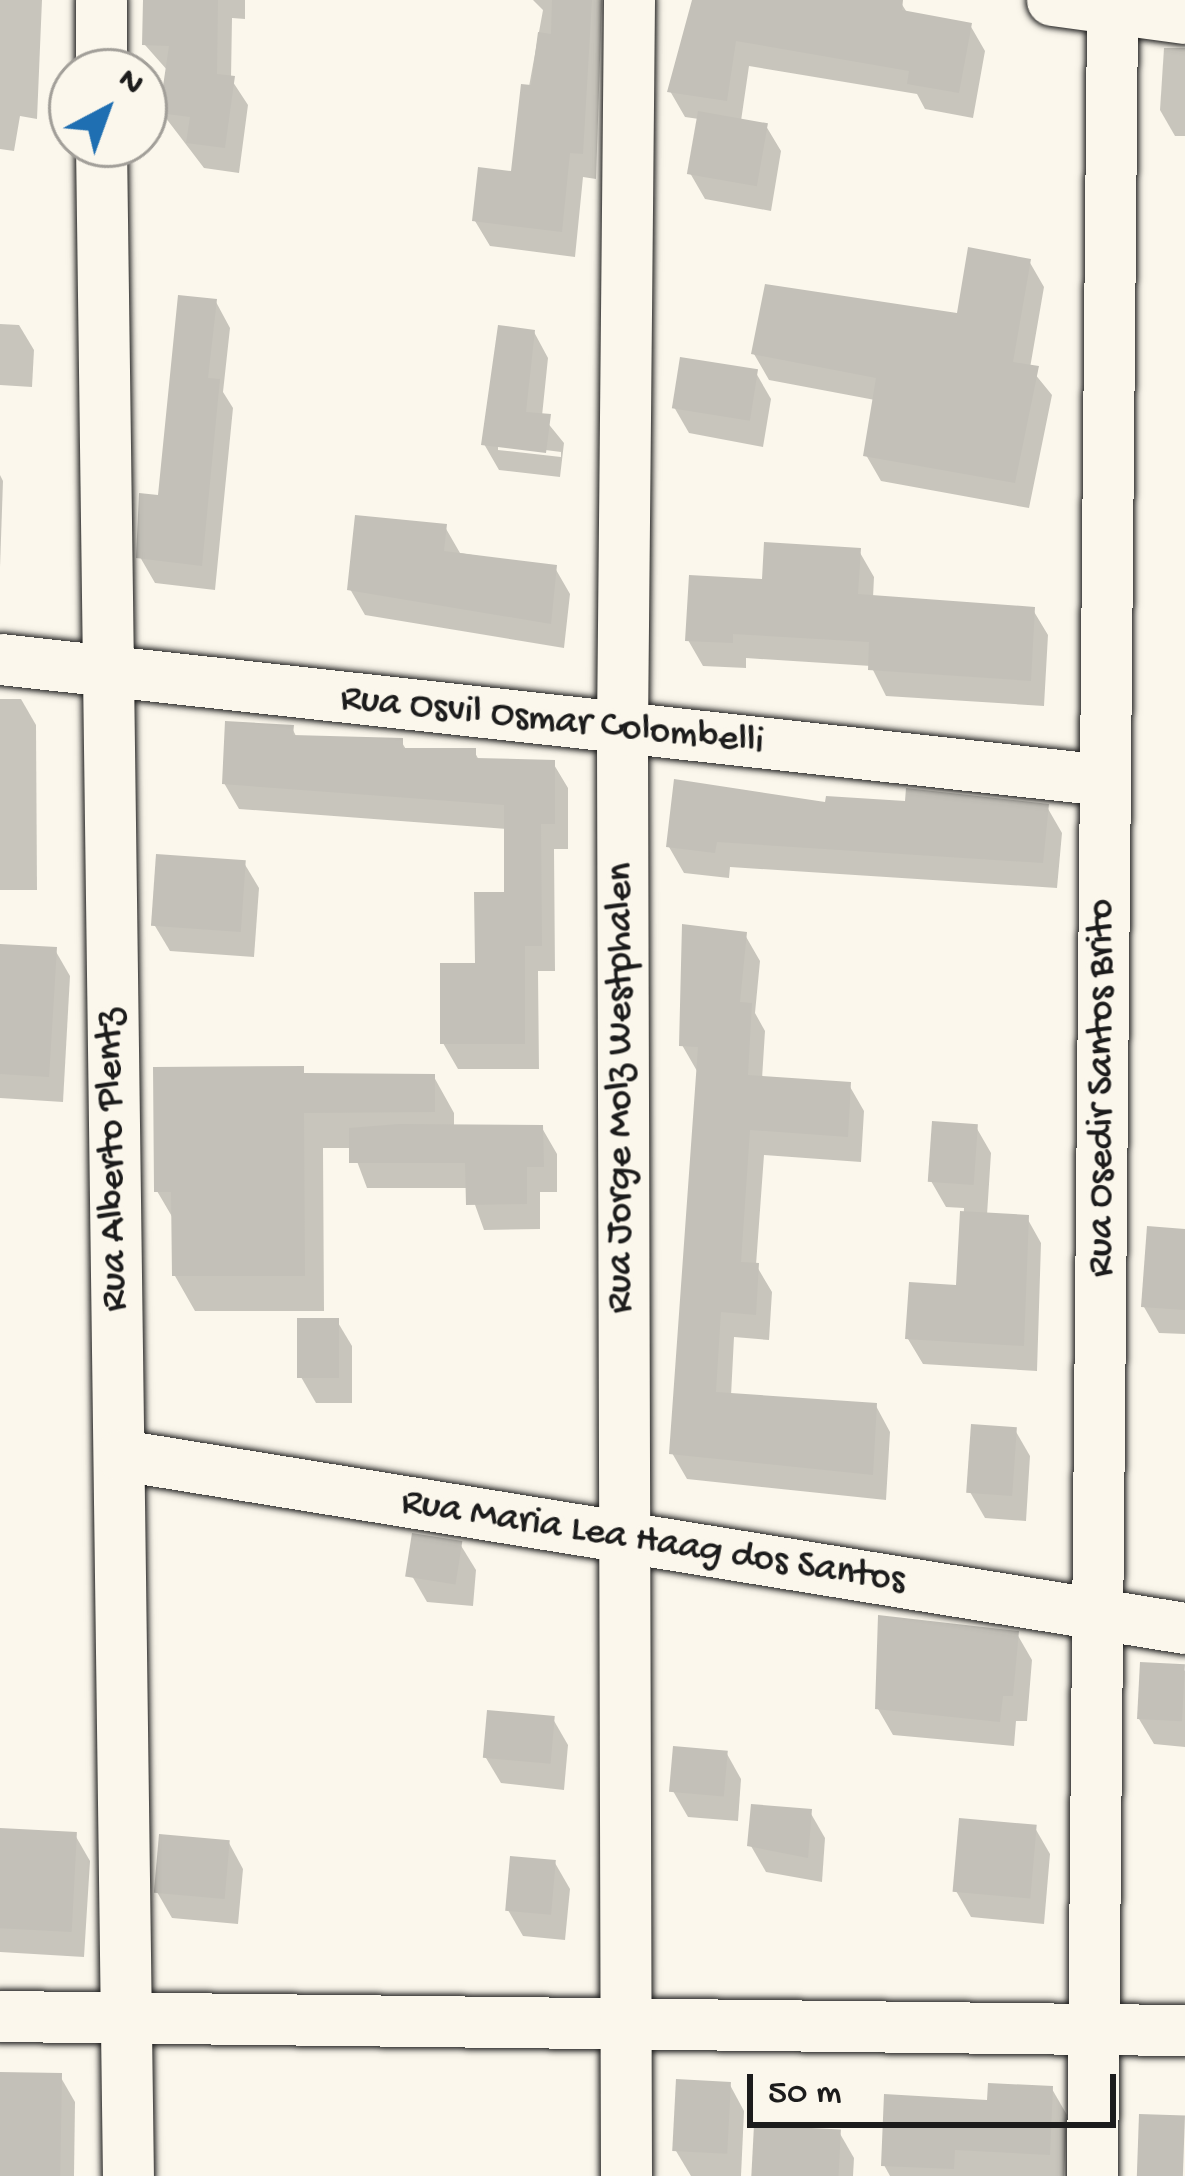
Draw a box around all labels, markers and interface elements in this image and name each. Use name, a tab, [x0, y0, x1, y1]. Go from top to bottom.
north arrow	[48, 48, 168, 168]
text: N	[109, 62, 150, 104]
street label: Rua Osvil Osmar Colombelli	[338, 676, 766, 768]
street label: Rua Jorge Molz Westphalen	[599, 863, 645, 1313]
street label: Rua Osedir Santos Brito	[1080, 899, 1126, 1277]
street label: Rua Alberto Plentz	[88, 1008, 140, 1312]
street label: Rua Maria Lea Haag dos Santos	[398, 1480, 908, 1606]
scale bar	[753, 2050, 1122, 2124]
text: 50 m	[768, 2073, 841, 2116]

